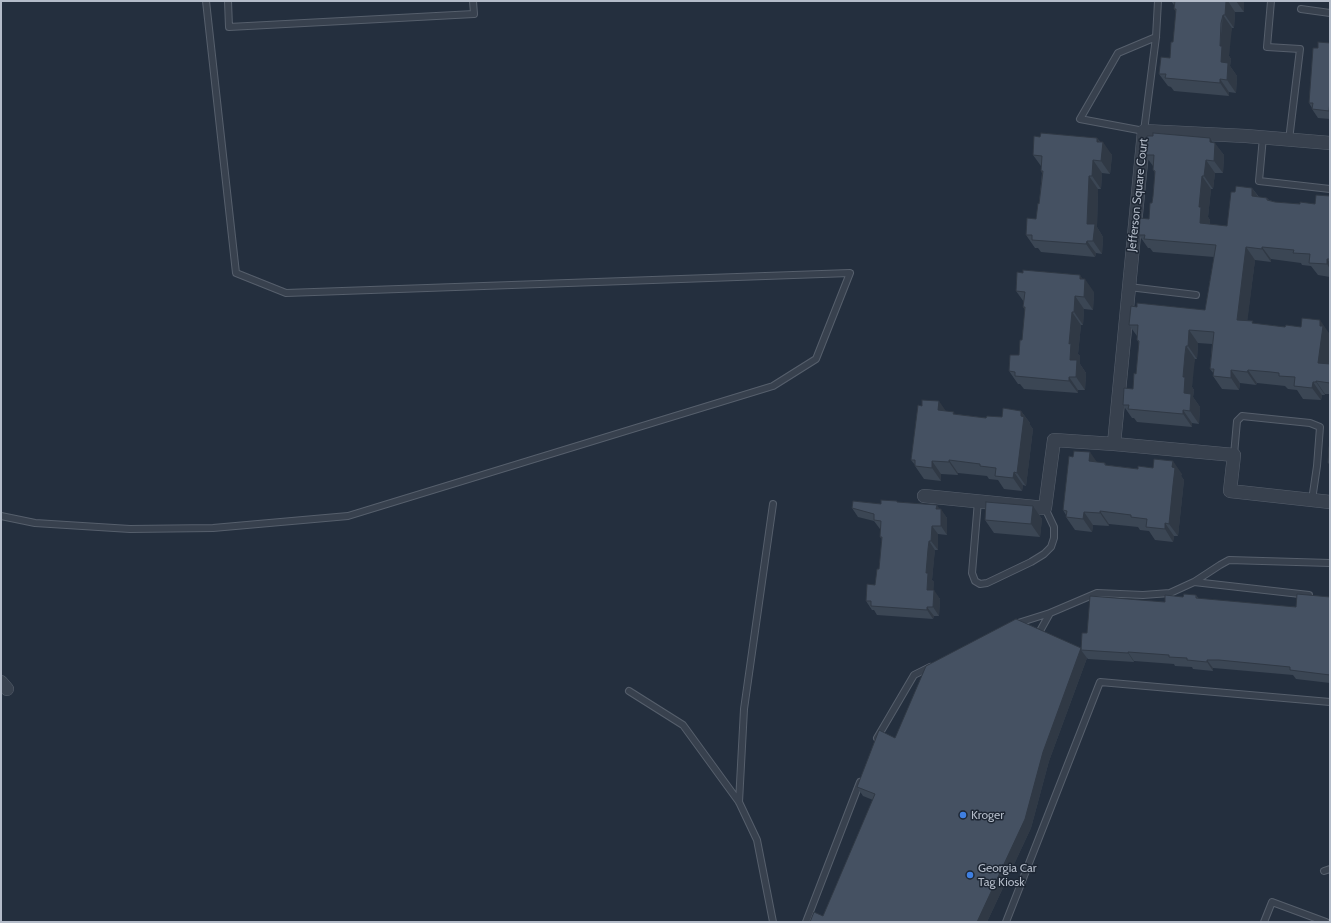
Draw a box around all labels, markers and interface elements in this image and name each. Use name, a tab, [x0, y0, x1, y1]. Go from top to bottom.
street label: Jefferson Square Court	[1125, 138, 1151, 252]
place label: Kroger	[971, 808, 1004, 822]
marker: Kroger	[958, 810, 968, 820]
place label: Georgia Car Tag Kiosk	[978, 861, 1037, 889]
marker: Georgia Car Tag Kiosk	[965, 870, 975, 880]

